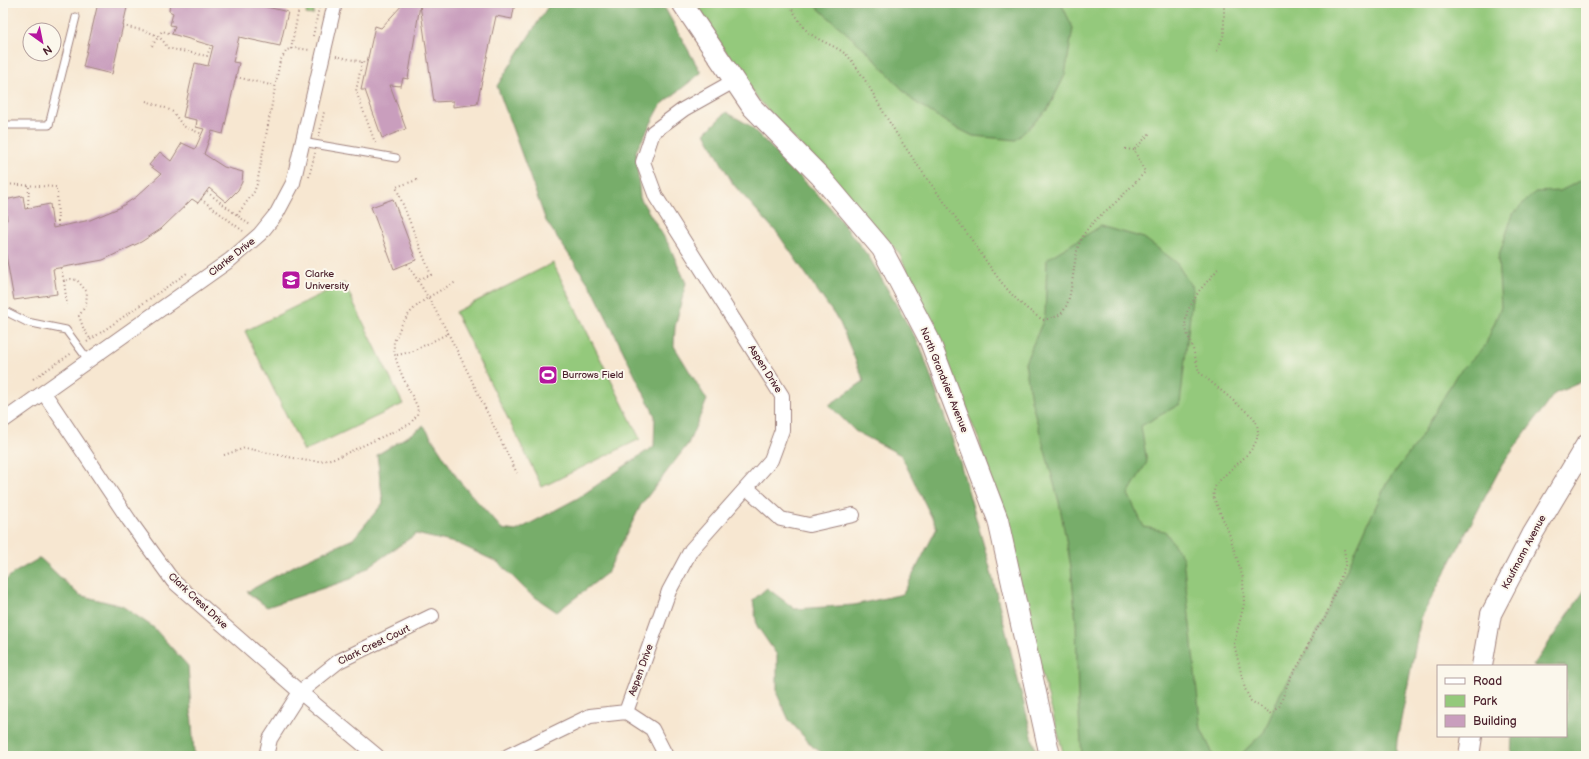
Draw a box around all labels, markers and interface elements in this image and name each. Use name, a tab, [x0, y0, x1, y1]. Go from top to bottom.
north arrow	[22, 22, 62, 62]
text: N	[40, 42, 54, 58]
street label: Clarke Drive	[206, 235, 258, 279]
place label: Clarke University	[305, 268, 350, 292]
school or university icon: Clarke University	[280, 269, 302, 291]
street label: North Grandview Avenue	[917, 326, 971, 434]
street label: Aspen Drive	[746, 343, 785, 395]
sports icon: Burrows Field	[537, 364, 559, 386]
place label: Burrows Field	[562, 369, 624, 381]
street label: Kaufmann Avenue	[1499, 513, 1549, 591]
street label: Clark Crest Drive	[166, 570, 230, 632]
street label: Clark Crest Court	[336, 622, 412, 668]
street label: Aspen Drive	[626, 642, 656, 698]
legend	[1437, 665, 1567, 737]
text: Road	[1473, 674, 1502, 689]
text: Park	[1473, 694, 1497, 709]
text: Building	[1473, 714, 1517, 729]

